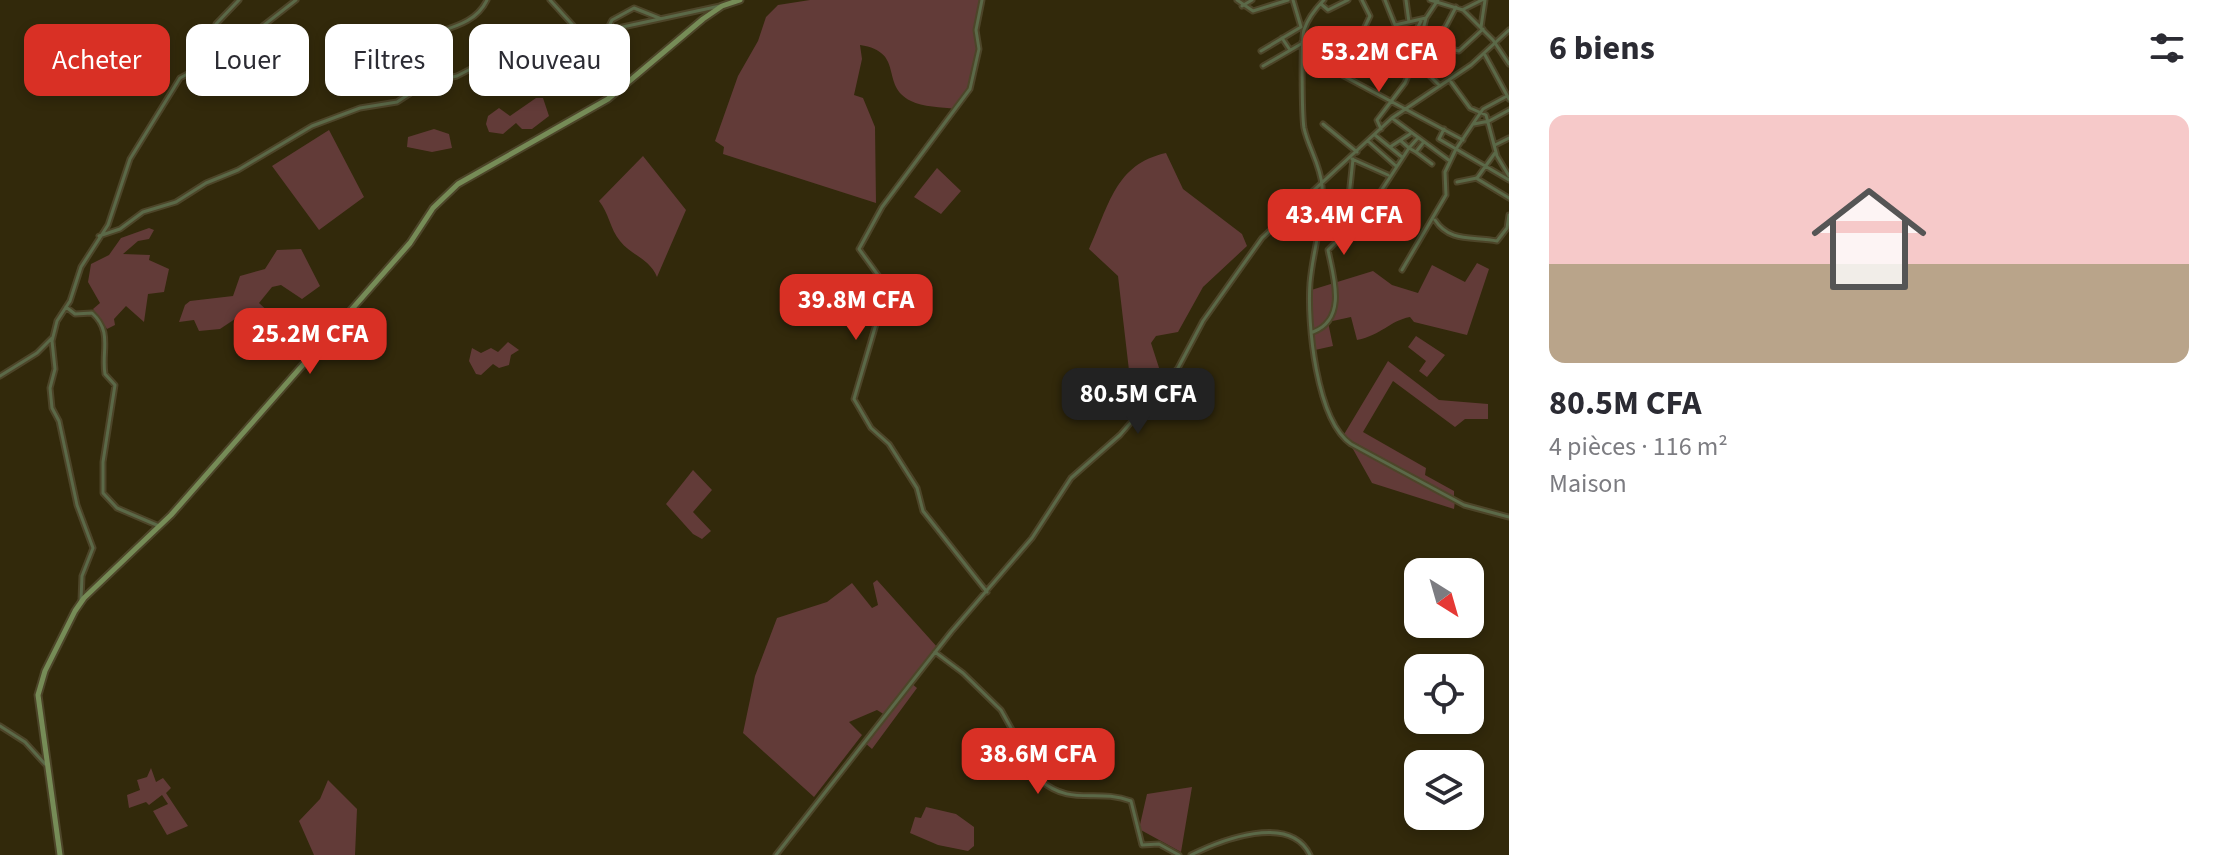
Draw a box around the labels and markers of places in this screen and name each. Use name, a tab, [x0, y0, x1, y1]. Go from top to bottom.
pin: 53.2M CFA	[1287, 26, 1471, 94]
pin: 43.4M CFA	[1252, 189, 1436, 257]
pin: 39.8M CFA	[764, 274, 948, 342]
pin: 25.2M CFA	[218, 308, 402, 376]
pin: 80.5M CFA	[1046, 368, 1230, 436]
pin: 38.6M CFA	[946, 728, 1130, 796]

